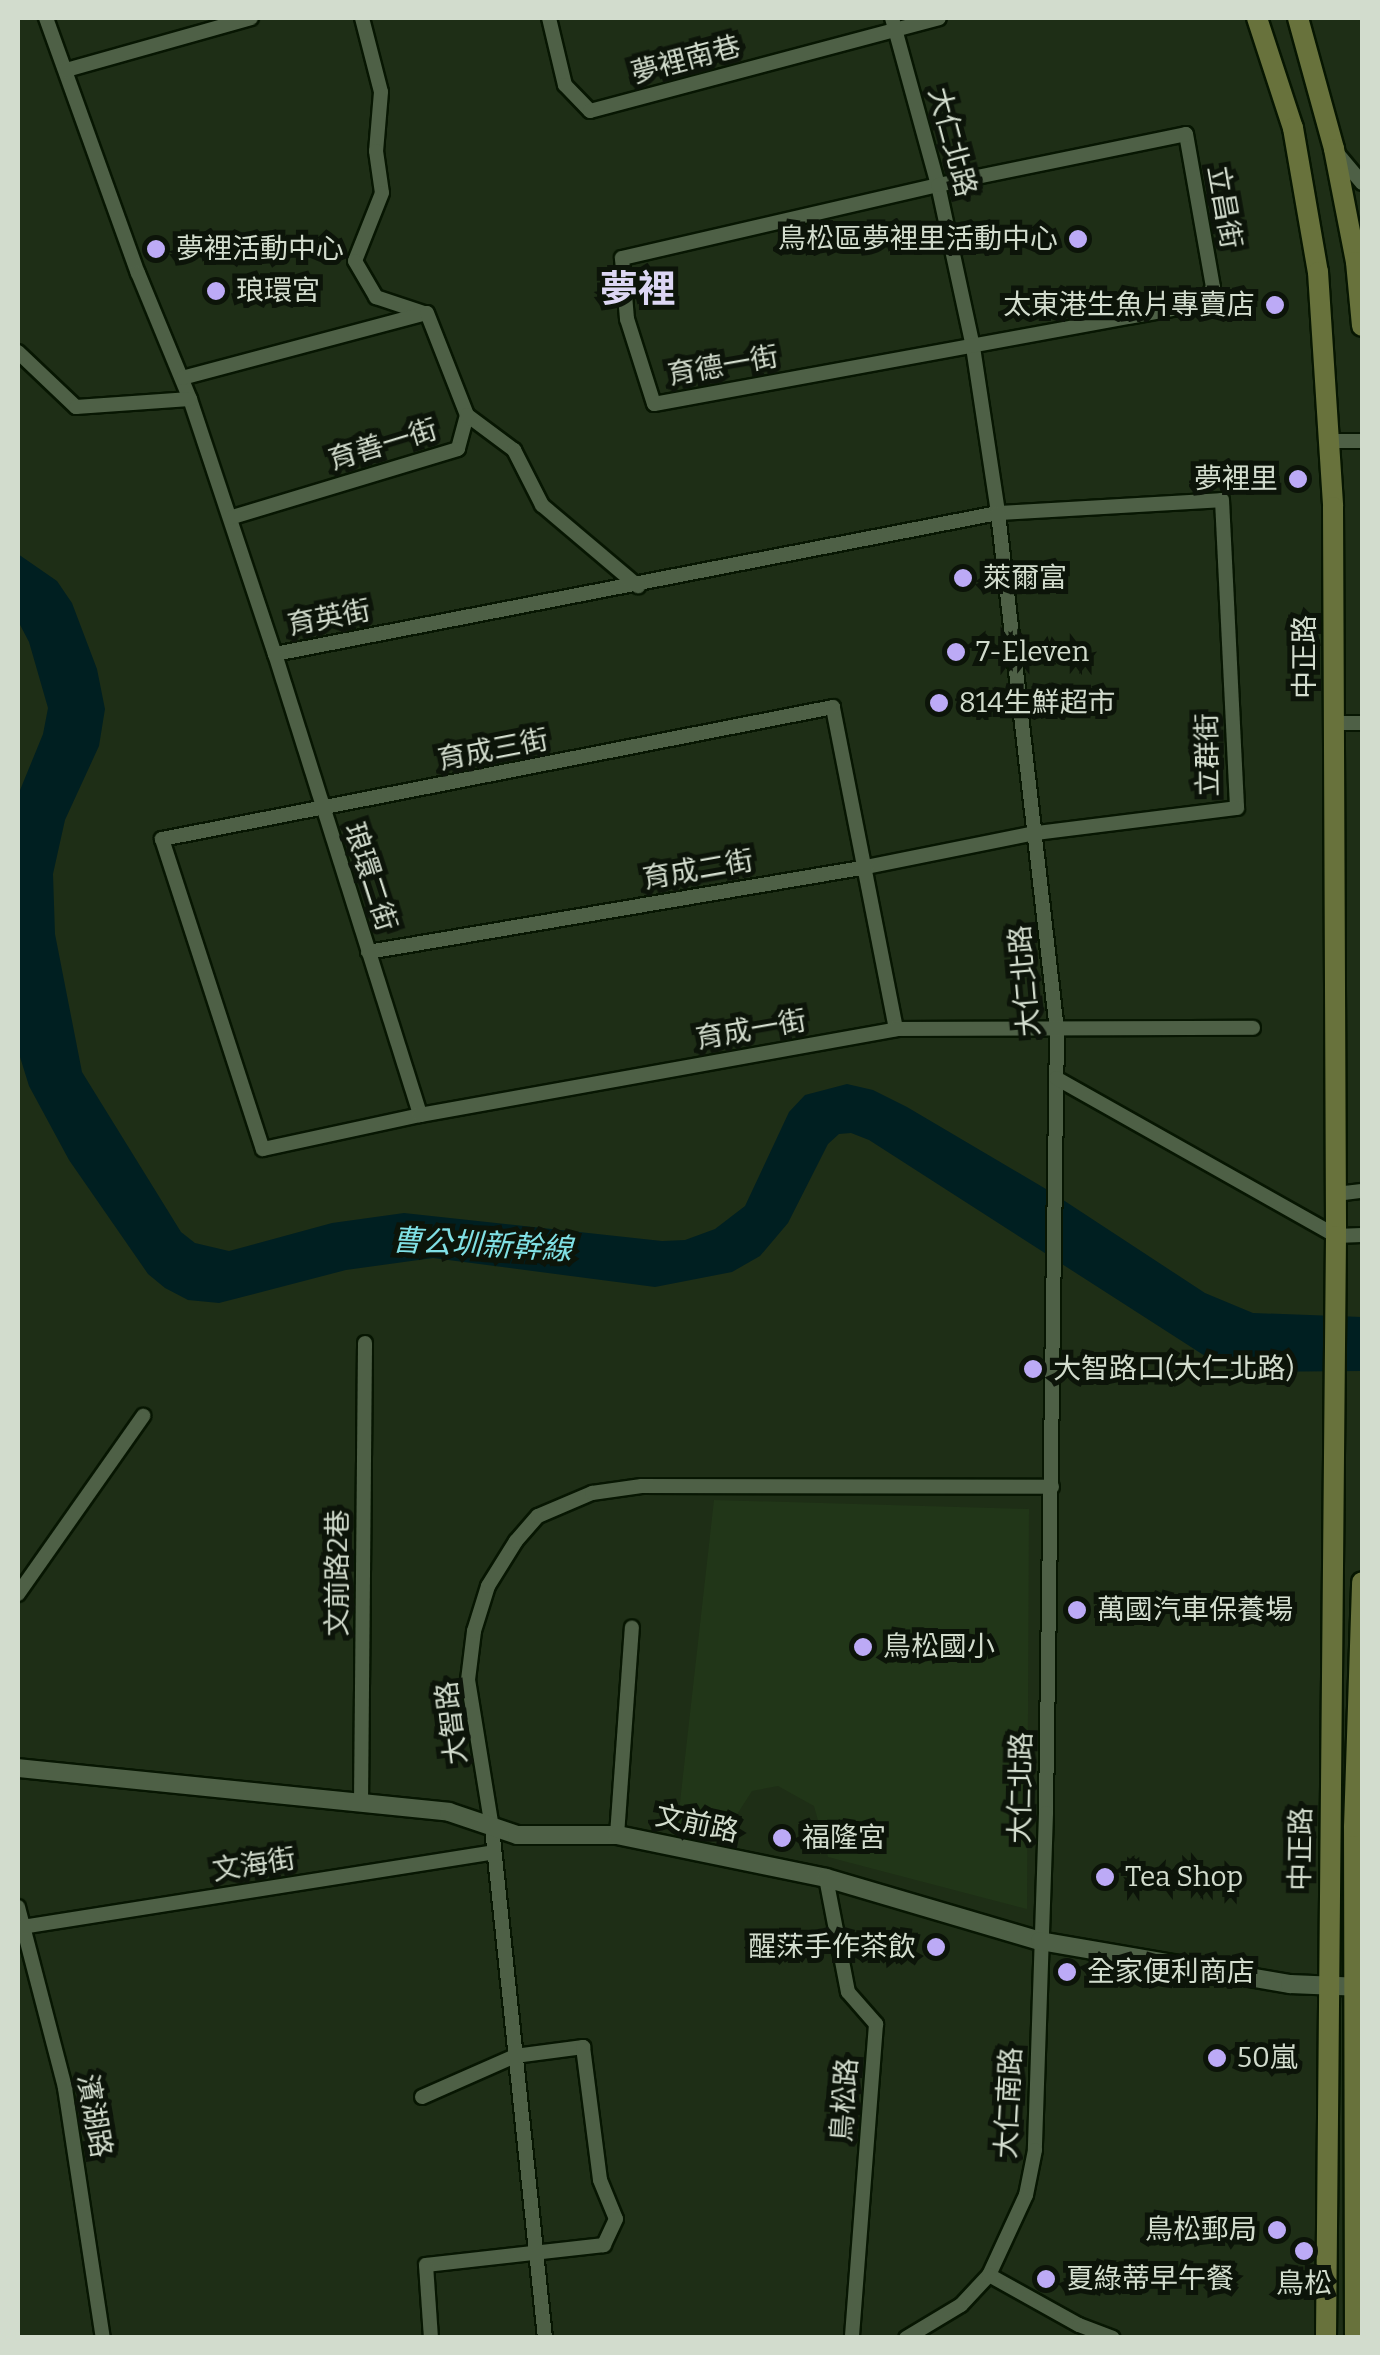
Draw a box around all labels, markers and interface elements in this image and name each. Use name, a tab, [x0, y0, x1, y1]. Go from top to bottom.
street label: 夢裡南巷	[628, 29, 744, 91]
street label: 大仁北路	[921, 84, 983, 200]
street label: 立昌街	[1200, 163, 1248, 251]
place label: 鳥松區夢裡里活動中心	[778, 222, 1058, 256]
marker: 鳥松區夢裡里活動中心	[1067, 228, 1089, 250]
place label: 夢裡活動中心	[176, 232, 344, 266]
marker: 夢裡活動中心	[145, 238, 167, 260]
district label: 夢裡	[600, 267, 676, 313]
place label: 琅環宮	[236, 274, 320, 308]
marker: 琅環宮	[205, 280, 227, 302]
place label: 太東港生魚片專賣店	[1003, 288, 1255, 322]
marker: 太東港生魚片專賣店	[1264, 294, 1286, 316]
street label: 育德一街	[665, 340, 781, 392]
street label: 育善一街	[325, 413, 441, 477]
place label: 夢裡里	[1194, 462, 1278, 496]
marker: 夢裡里	[1287, 468, 1309, 490]
place label: 萊爾富	[983, 561, 1067, 595]
marker: 萊爾富	[952, 567, 974, 589]
street label: 育英街	[285, 593, 373, 643]
street label: 中正路	[1288, 615, 1322, 699]
place label: 7-Eleven	[976, 635, 1089, 669]
marker: 7-Eleven	[945, 641, 967, 663]
place label: 814生鮮超市	[959, 686, 1116, 720]
marker: 814生鮮超市	[928, 692, 950, 714]
street label: 立群街	[1190, 713, 1226, 797]
street label: 育成三街	[435, 723, 551, 777]
street label: 琅環二街	[337, 819, 403, 935]
street label: 育成二街	[640, 844, 756, 896]
street label: 大仁北路	[1003, 924, 1047, 1038]
street label: 育成一街	[693, 1004, 809, 1056]
water label: 曹公圳新幹線	[391, 1222, 573, 1268]
place label: 大智路口(大仁北路)	[1053, 1352, 1294, 1386]
marker: 大智路口(大仁北路)	[1022, 1358, 1044, 1380]
street label: 文前路2巷	[321, 1509, 355, 1637]
place label: 萬國汽車保養場	[1097, 1593, 1293, 1627]
marker: 萬國汽車保養場	[1066, 1599, 1088, 1621]
place label: 鳥松國小	[883, 1630, 995, 1664]
marker: 鳥松國小	[852, 1636, 874, 1658]
street label: 大智路	[430, 1679, 474, 1767]
street label: 大仁北路	[1003, 1732, 1039, 1844]
street label: 文前路	[652, 1799, 742, 1849]
street label: 中正路	[1283, 1807, 1319, 1891]
place label: 福隆宮	[802, 1821, 886, 1855]
marker: 福隆宮	[771, 1827, 793, 1849]
street label: 文海街	[210, 1842, 298, 1888]
place label: Tea Shop	[1125, 1860, 1243, 1894]
marker: Tea Shop	[1094, 1866, 1116, 1888]
place label: 醒莯手作茶飲	[748, 1930, 916, 1964]
marker: 醒莯手作茶飲	[925, 1936, 947, 1958]
place label: 全家便利商店	[1087, 1955, 1255, 1989]
marker: 全家便利商店	[1056, 1961, 1078, 1983]
place label: 50嵐	[1237, 2041, 1298, 2075]
street label: 大仁南路	[989, 2046, 1029, 2160]
marker: 50嵐	[1206, 2047, 1228, 2069]
street label: 鳥松路	[825, 2057, 865, 2143]
street label: 濱湖路	[70, 2072, 118, 2160]
place label: 鳥松郵局	[1145, 2213, 1257, 2247]
marker: 鳥松郵局	[1266, 2219, 1288, 2241]
marker: 鳥松	[1293, 2240, 1315, 2262]
place label: 夏綠蒂早午餐	[1066, 2262, 1234, 2296]
place label: 鳥松	[1276, 2267, 1332, 2301]
marker: 夏綠蒂早午餐	[1035, 2268, 1057, 2290]

